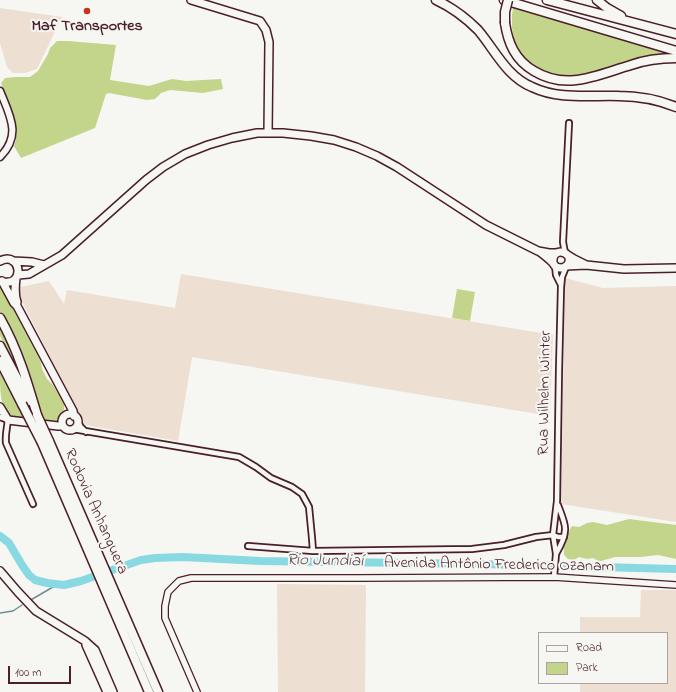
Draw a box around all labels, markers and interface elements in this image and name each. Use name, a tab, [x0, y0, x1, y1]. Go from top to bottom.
marker: Maf Transportes	[82, 6, 92, 16]
place label: Maf Transportes	[31, 17, 143, 37]
street label: Rua Wilhelm Winter	[535, 330, 557, 456]
street label: Rodovia Anhanguera	[59, 446, 131, 578]
water label: Rio Jundiaí	[286, 551, 364, 573]
street label: Avenida Antônio Frederico Ozanam	[384, 554, 614, 578]
legend	[538, 632, 668, 684]
text: Road	[576, 639, 602, 657]
scale bar	[10, 658, 73, 684]
text: Park	[576, 659, 598, 677]
text: 100 m	[15, 664, 42, 682]

